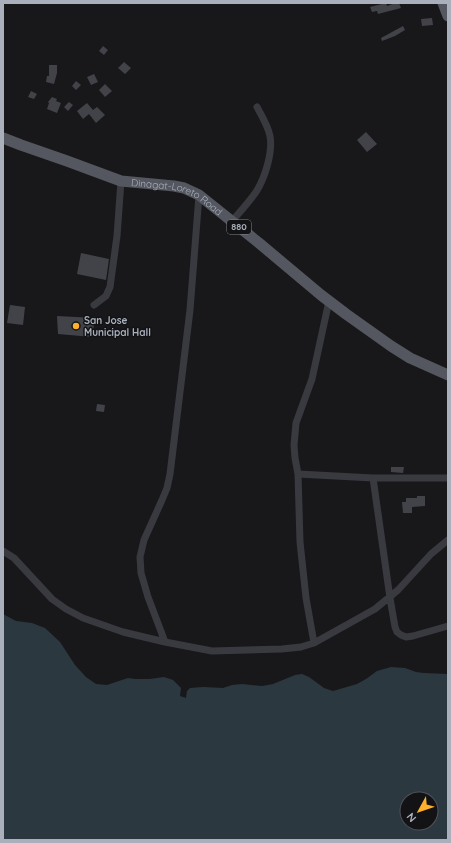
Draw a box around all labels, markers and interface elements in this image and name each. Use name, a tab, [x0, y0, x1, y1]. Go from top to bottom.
street label: Dinagat-Loreto Road	[131, 176, 225, 218]
road number: 880	[227, 220, 251, 234]
place label: San Jose Municipal Hall	[84, 314, 151, 339]
marker: San Jose Municipal Hall	[71, 321, 81, 331]
north arrow	[399, 791, 439, 831]
text: N	[403, 810, 419, 825]

